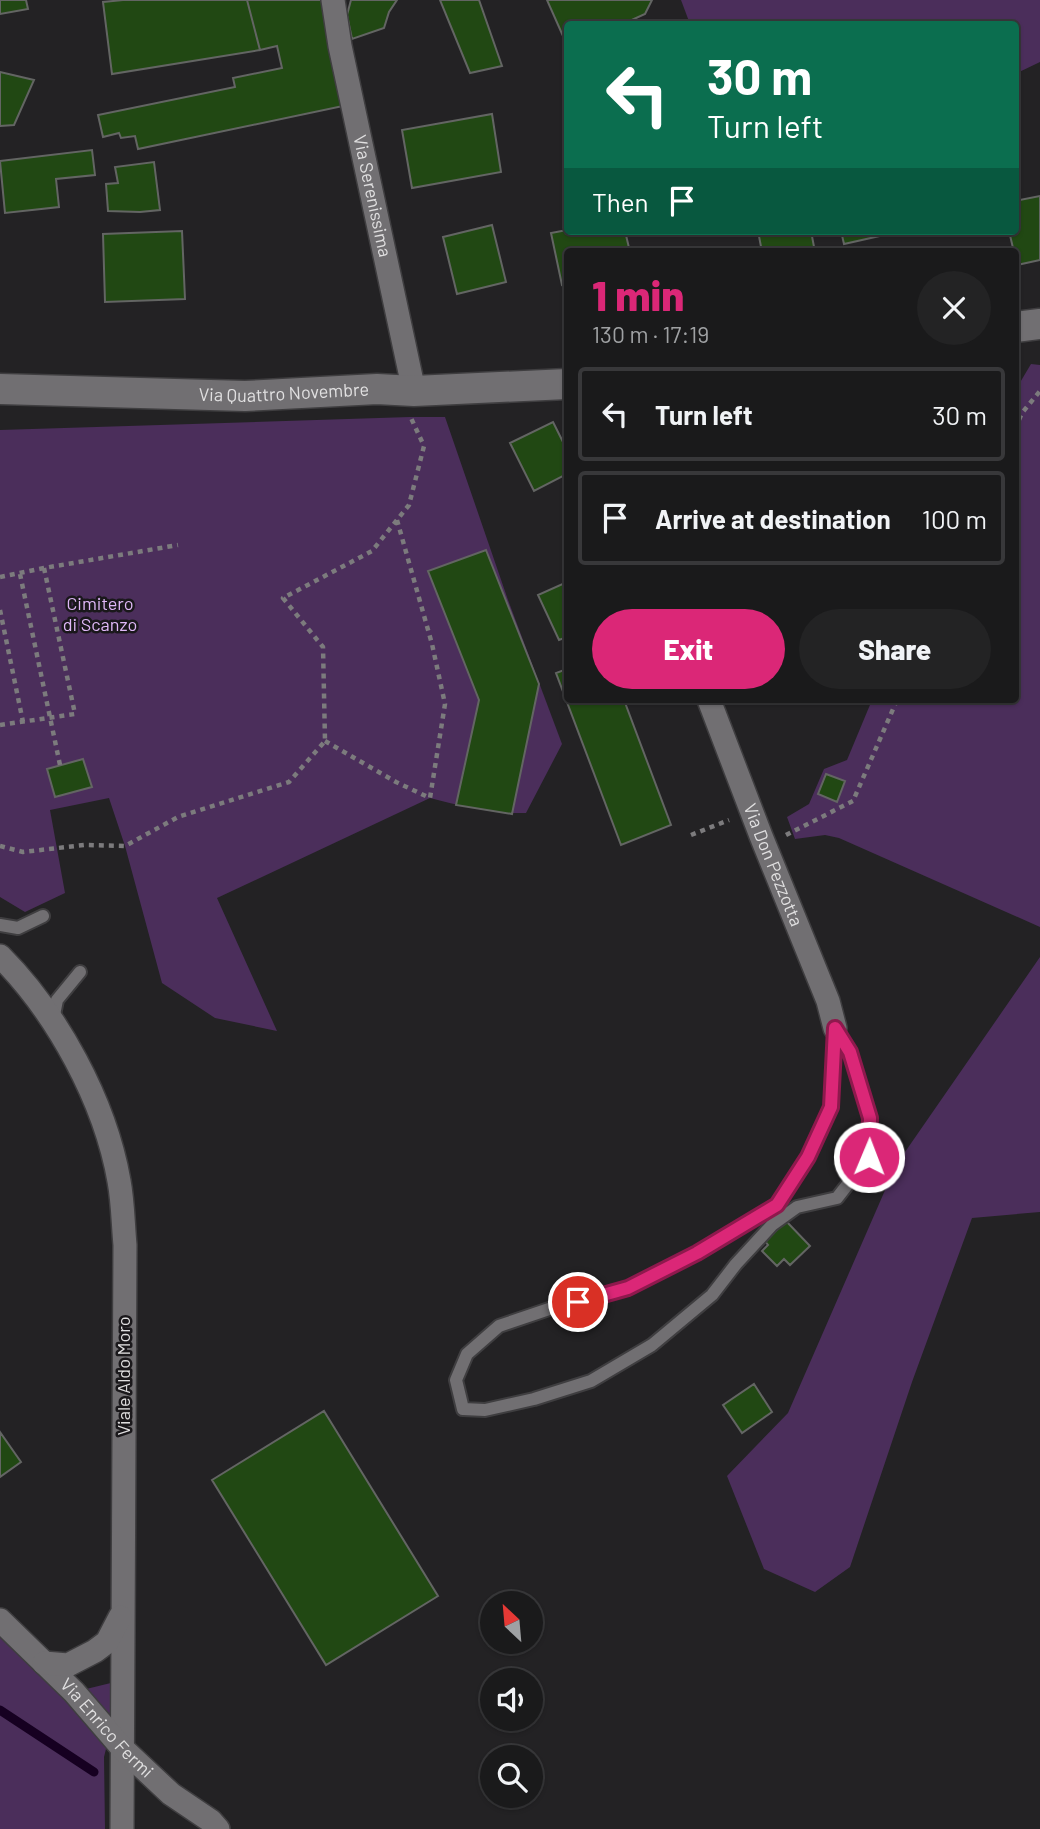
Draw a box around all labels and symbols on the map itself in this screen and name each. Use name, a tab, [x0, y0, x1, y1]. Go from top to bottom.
street label: Via Serenissima	[349, 133, 397, 259]
street label: Via Quattro Novembre	[198, 377, 369, 406]
park label: Cimitero di Scanzo	[63, 592, 137, 635]
street label: Via Don Pezzotta	[740, 800, 808, 929]
position arrow	[832, 1120, 906, 1194]
pin	[548, 1272, 608, 1332]
street label: Viale Aldo Moro	[112, 1317, 134, 1435]
north arrow	[480, 1591, 542, 1654]
street label: Via Enrico Fermi	[56, 1673, 159, 1782]

